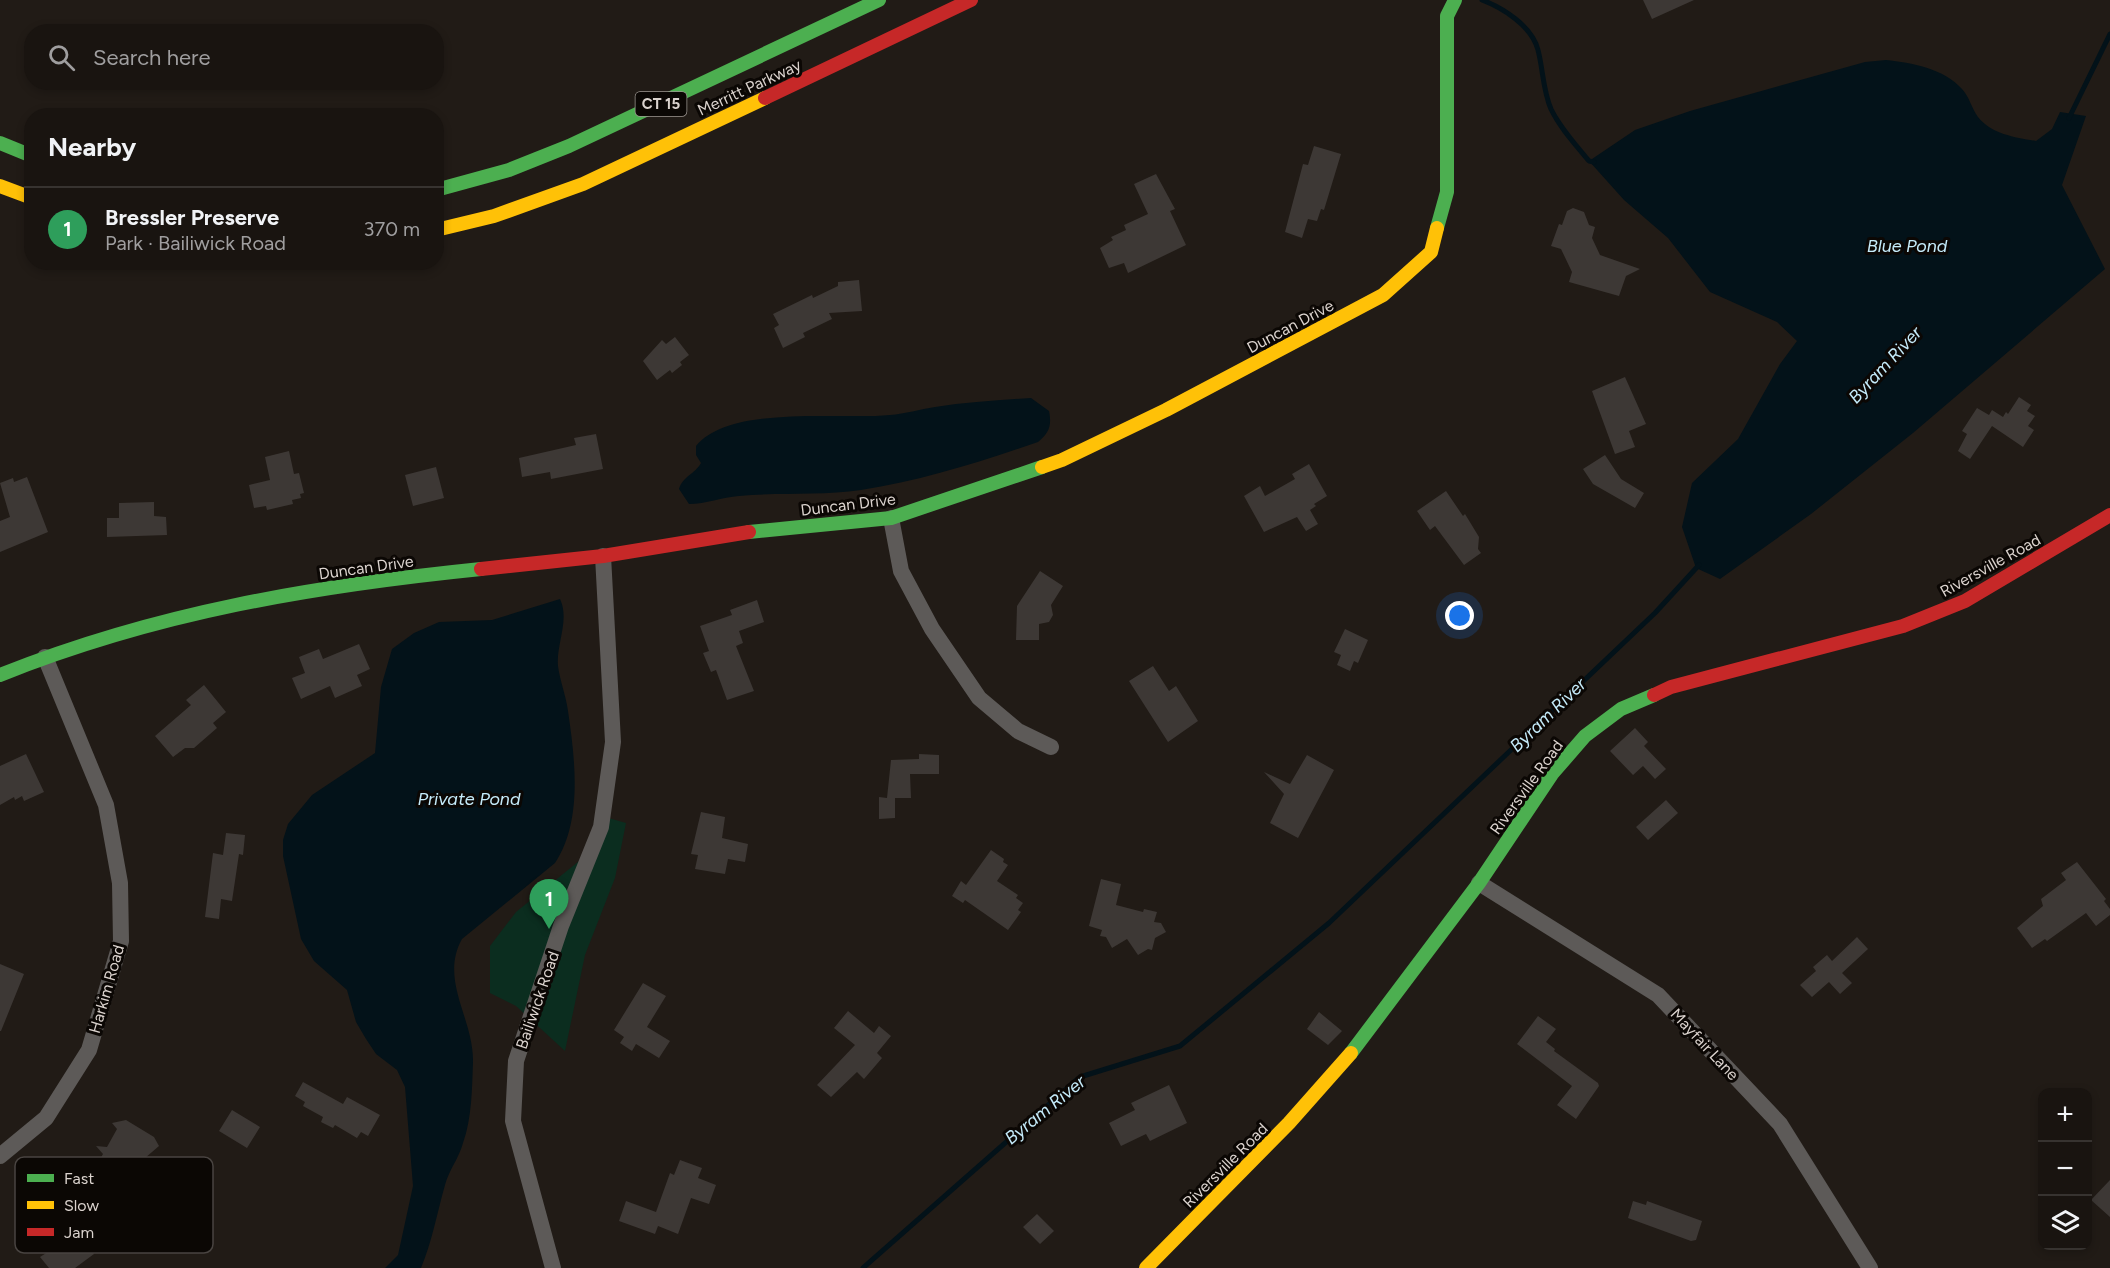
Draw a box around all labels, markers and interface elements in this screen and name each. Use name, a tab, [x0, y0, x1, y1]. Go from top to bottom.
search box	[24, 24, 444, 90]
icon: search	[45, 41, 78, 74]
text: Search here	[93, 44, 211, 71]
street label: Merritt Parkway	[694, 55, 805, 120]
road number: CT 15	[636, 92, 686, 116]
text: Nearby	[48, 131, 136, 163]
text: Bressler Preserve	[105, 204, 279, 231]
text: 1	[63, 217, 72, 241]
text: 370 m	[364, 217, 420, 241]
text: Park · Bailiwick Road	[105, 231, 286, 255]
water label: Blue Pond	[1867, 235, 1948, 257]
street label: Duncan Drive	[1244, 295, 1337, 357]
water label: Byram River	[1844, 321, 1927, 408]
street label: Duncan Drive	[799, 489, 897, 520]
street label: Riversville Road	[1937, 530, 2044, 601]
street label: Duncan Drive	[317, 551, 415, 584]
your location	[1445, 601, 1474, 630]
water label: Byram River	[1505, 673, 1591, 757]
street label: Riversville Road	[1486, 736, 1567, 838]
water label: Private Pond	[418, 788, 521, 810]
pin: 1	[530, 880, 568, 929]
street label: Harkim Road	[85, 943, 128, 1036]
street label: Bailiwick Road	[512, 949, 563, 1052]
street label: Mayfair Lane	[1667, 1004, 1743, 1084]
water label: Byram River	[1000, 1070, 1090, 1149]
map controls	[2038, 1088, 2092, 1250]
button: +	[2038, 1088, 2092, 1142]
street label: Riversville Road	[1179, 1119, 1272, 1212]
button: −	[2038, 1142, 2092, 1196]
legend	[15, 1157, 213, 1253]
text: Fast	[64, 1169, 94, 1188]
text: Slow	[64, 1196, 99, 1215]
button: layers	[2038, 1196, 2092, 1250]
text: Jam	[64, 1223, 94, 1242]

